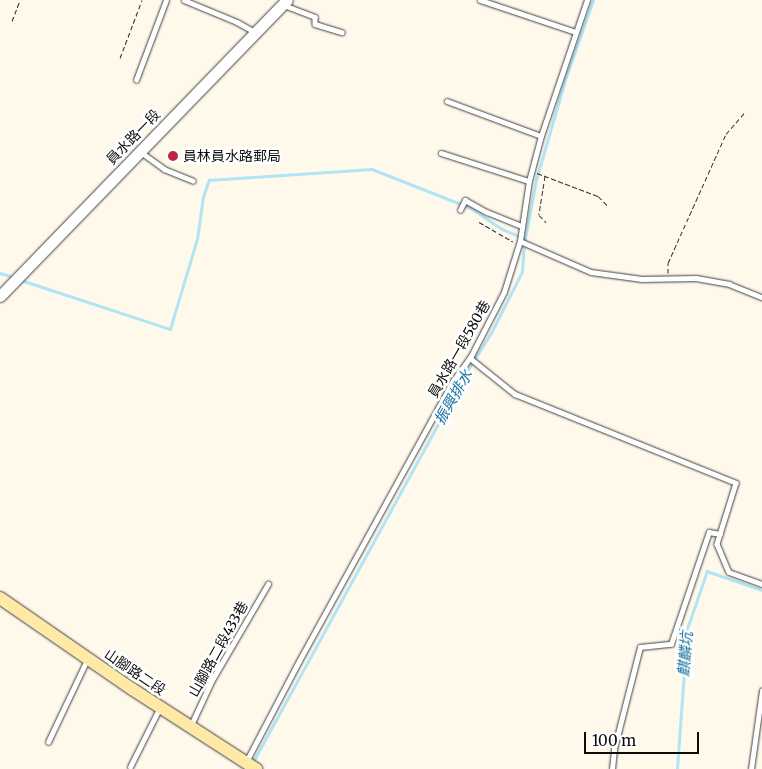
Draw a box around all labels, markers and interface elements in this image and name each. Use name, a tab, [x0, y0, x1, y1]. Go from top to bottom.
street label: 員水路一段	[103, 106, 163, 168]
place label: 員林員水路郵局	[183, 148, 281, 164]
marker: 員林員水路郵局	[167, 150, 179, 162]
street label: 員水路一段580巷	[424, 298, 494, 400]
water label: 振興排水	[430, 367, 476, 427]
street label: 山腳路二段433巷	[185, 598, 251, 700]
water label: 麒麟坑	[674, 631, 696, 677]
street label: 山腳路二段	[101, 645, 169, 699]
scale bar	[587, 722, 702, 754]
text: 100 m	[592, 731, 636, 750]

